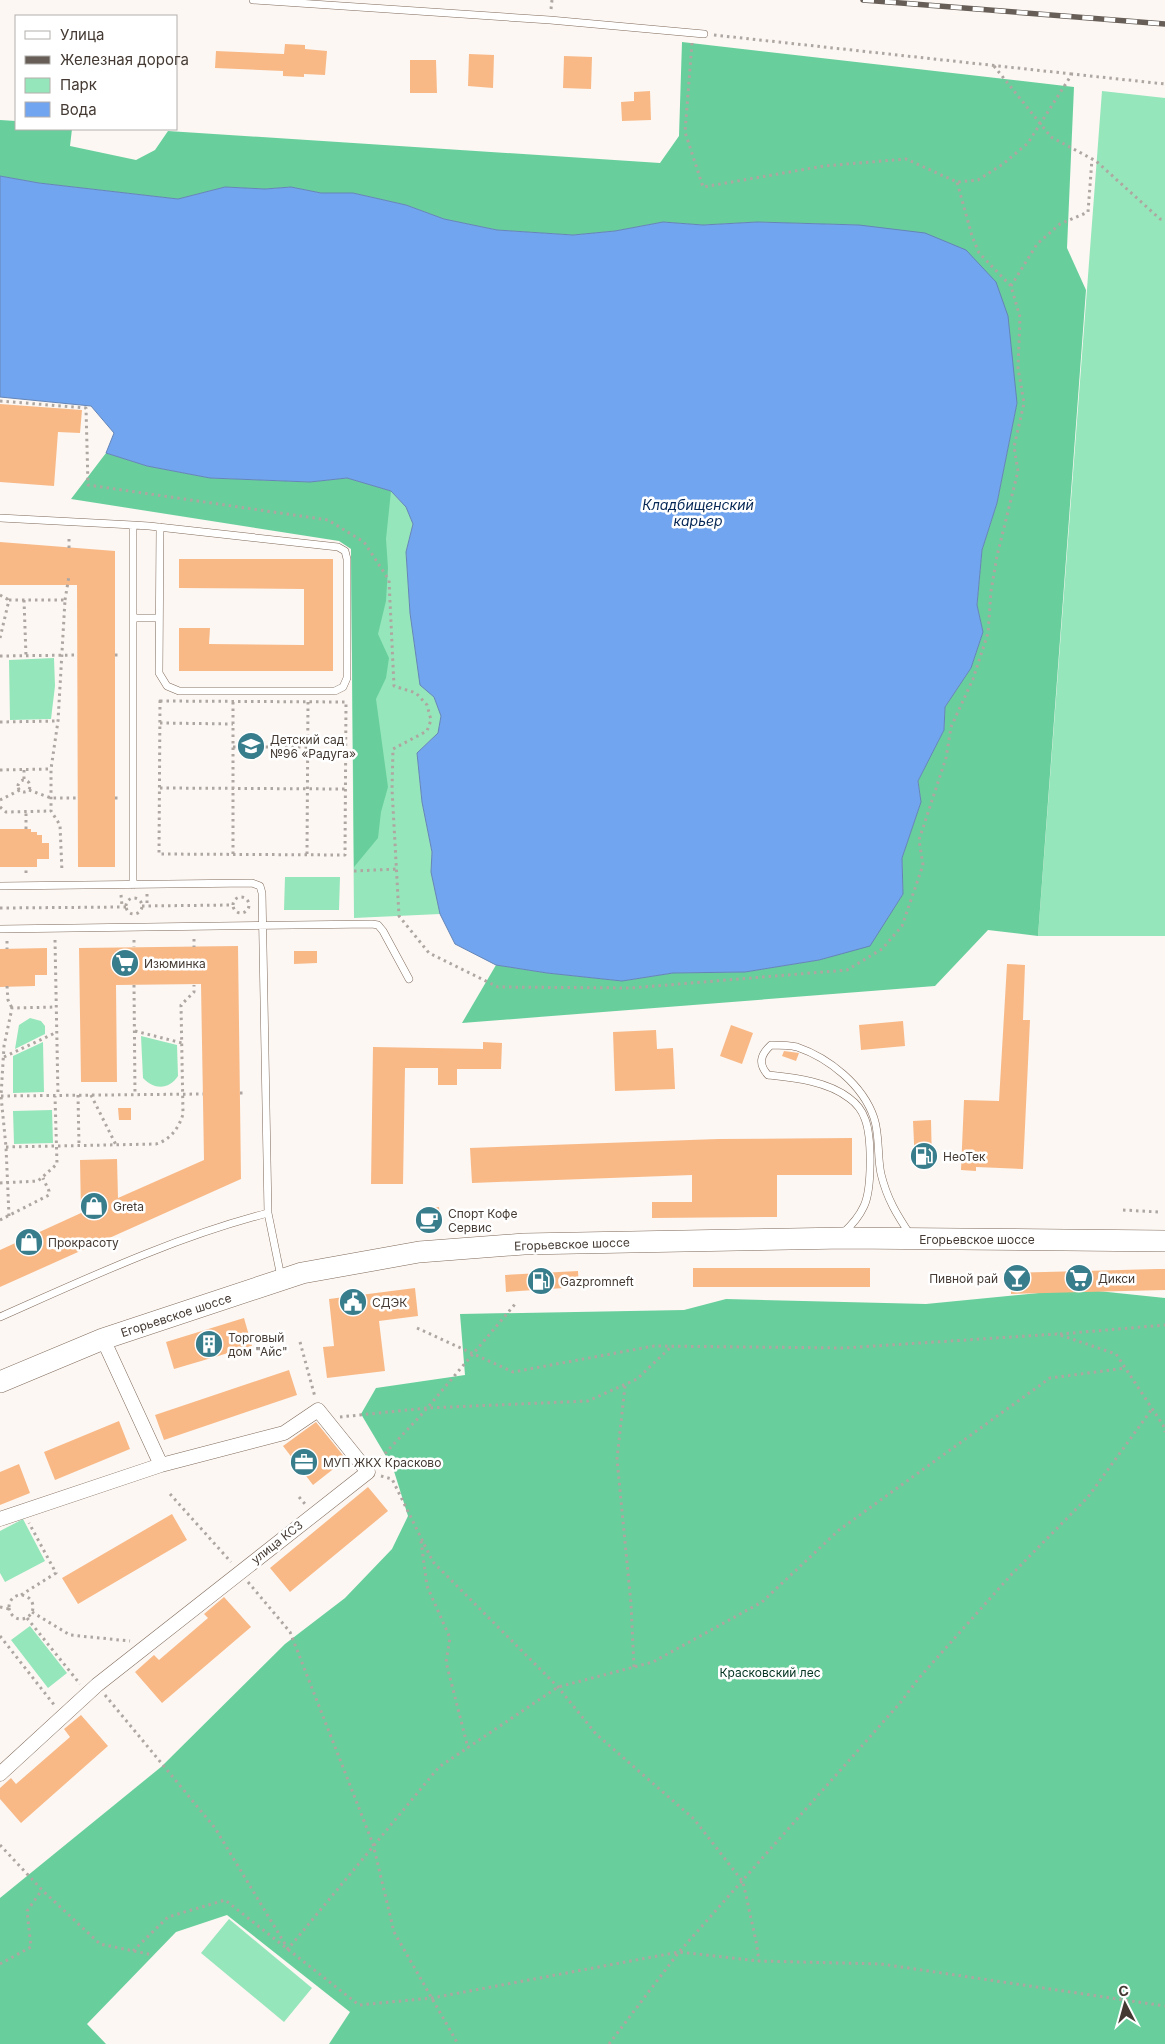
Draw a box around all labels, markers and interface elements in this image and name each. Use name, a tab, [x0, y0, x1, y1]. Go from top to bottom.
legend	[15, 15, 178, 130]
text: Улица	[60, 25, 104, 44]
text: Железная дорога	[60, 50, 189, 69]
text: Парк	[60, 75, 97, 94]
text: Вода	[60, 100, 97, 119]
water label: Кладбищенский карьер	[642, 496, 754, 529]
school or university icon: Детский сад №96 «Радуга»	[236, 731, 266, 761]
place label: Детский сад №96 «Радуга»	[270, 732, 356, 761]
supermarket icon: Изюминка	[110, 948, 140, 978]
place label: Изюминка	[144, 956, 206, 971]
fuel station icon: НеоТек	[909, 1141, 939, 1171]
place label: НеоТек	[943, 1149, 986, 1164]
shop icon: Greta	[79, 1191, 109, 1221]
place label: Greta	[113, 1199, 144, 1214]
cafe icon: Спорт Кофе Сервис	[414, 1205, 444, 1235]
place label: Спорт Кофе Сервис	[448, 1206, 517, 1235]
shop icon: Прокрасоту	[14, 1227, 44, 1257]
street label: Егорьевское шоссе	[919, 1232, 1035, 1247]
street label: Егорьевское шоссе	[514, 1234, 630, 1254]
place label: Прокрасоту	[48, 1235, 119, 1250]
bar icon: Пивной рай	[1002, 1263, 1032, 1293]
supermarket icon: Дикси	[1064, 1263, 1094, 1293]
fuel station icon: Gazpromneft	[526, 1266, 556, 1296]
place label: Пивной рай	[929, 1271, 998, 1286]
place label: Дикси	[1098, 1271, 1135, 1286]
place label: Gazpromneft	[560, 1274, 634, 1289]
public building icon: СДЭК	[338, 1287, 368, 1317]
street label: Егорьевское шоссе	[119, 1290, 233, 1340]
place label: СДЭК	[372, 1295, 407, 1310]
building icon: Торговый дом "Айс"	[194, 1329, 224, 1359]
place label: Торговый дом "Айс"	[228, 1330, 288, 1359]
office icon: МУП ЖКХ Красково	[289, 1447, 319, 1477]
place label: МУП ЖКХ Красково	[323, 1455, 441, 1470]
street label: улица КСЗ	[248, 1517, 306, 1567]
park label: Красковский лес	[719, 1665, 821, 1680]
north arrow	[1100, 1979, 1150, 2029]
text: С	[1118, 1982, 1130, 2000]

